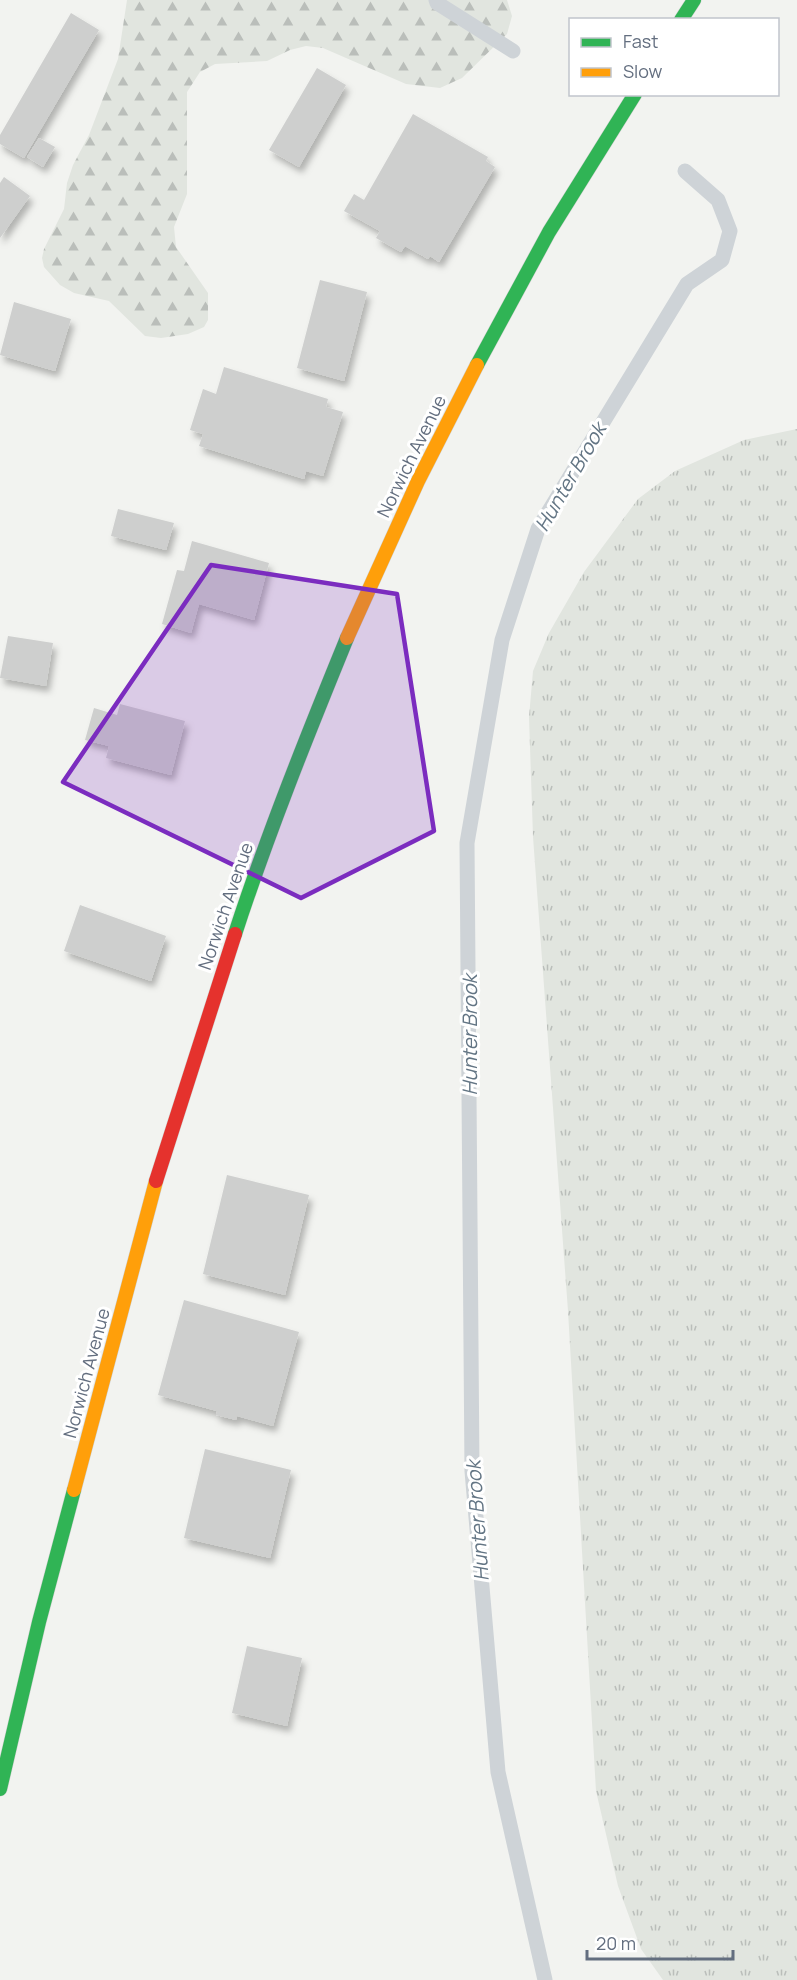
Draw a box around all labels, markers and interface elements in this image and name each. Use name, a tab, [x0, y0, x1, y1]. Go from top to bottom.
legend	[569, 18, 779, 96]
text: Fast	[623, 29, 658, 53]
text: Slow	[623, 59, 663, 83]
street label: Norwich Avenue	[371, 391, 451, 521]
water label: Hunter Brook	[528, 415, 613, 536]
street label: Norwich Avenue	[192, 839, 258, 973]
water label: Hunter Brook	[456, 972, 483, 1095]
street label: Norwich Avenue	[57, 1305, 115, 1441]
water label: Hunter Brook	[459, 1457, 495, 1582]
scale bar	[587, 1923, 732, 1961]
text: 20 m	[596, 1931, 636, 1955]

